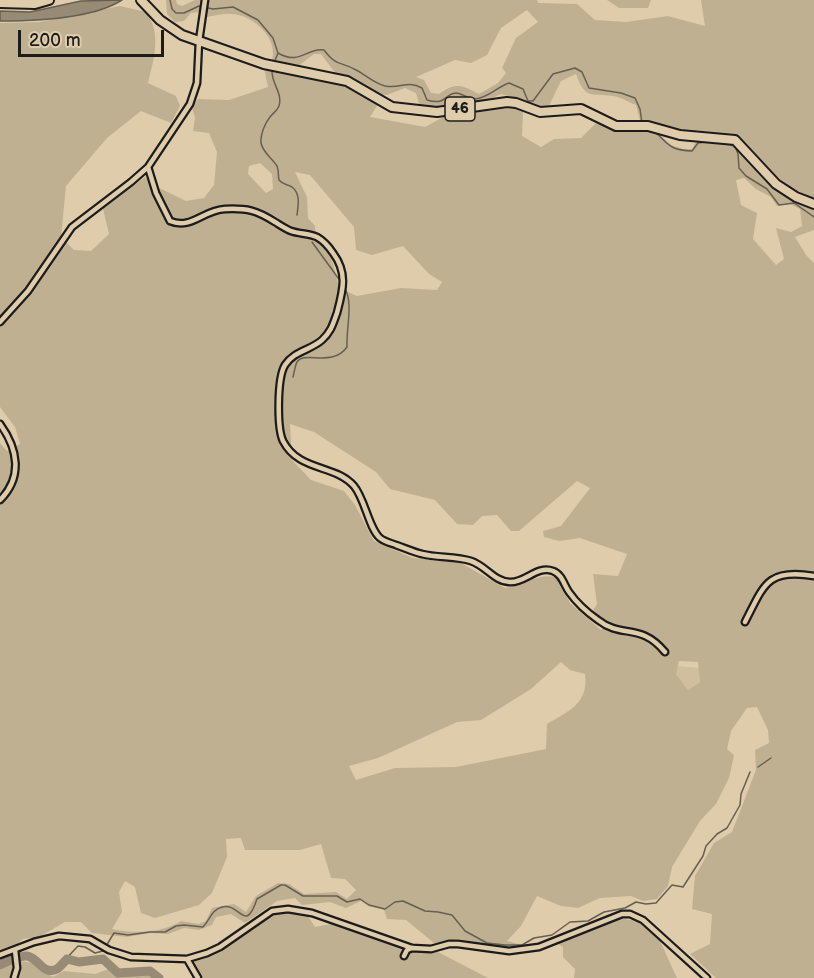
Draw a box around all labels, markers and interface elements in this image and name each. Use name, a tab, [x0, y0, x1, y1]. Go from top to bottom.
scale bar	[21, 18, 166, 56]
text: 200 m	[29, 30, 81, 51]
road number: 46	[445, 97, 475, 121]

